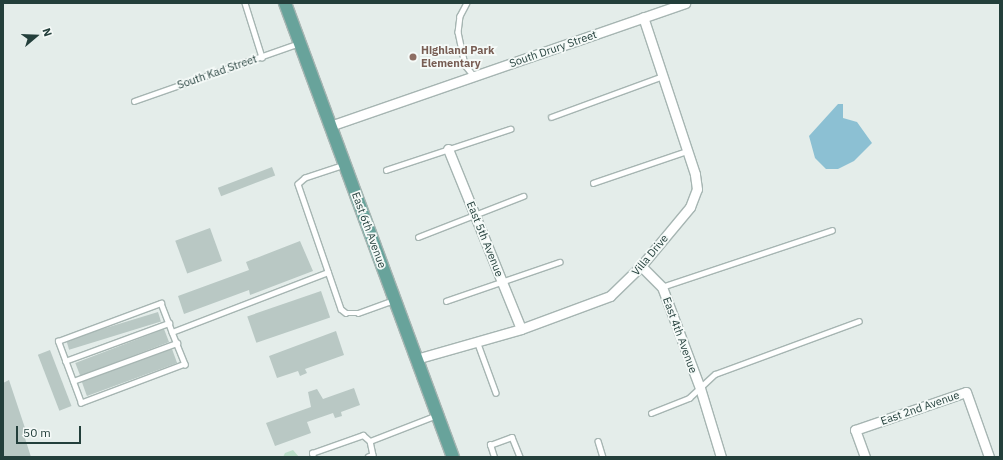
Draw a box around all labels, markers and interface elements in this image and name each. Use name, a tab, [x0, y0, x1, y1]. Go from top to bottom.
north arrow	[16, 16, 56, 56]
text: N	[39, 26, 55, 38]
street label: South Drury Street	[508, 28, 598, 70]
place label: Highland Park Elementary	[421, 44, 494, 70]
street label: South Kad Street	[175, 52, 259, 92]
marker: Highland Park Elementary	[408, 52, 418, 62]
street label: East 6th Avenue	[349, 190, 389, 270]
street label: East 5th Avenue	[464, 199, 506, 279]
street label: Villa Drive	[629, 232, 671, 278]
street label: East 4th Avenue	[660, 295, 700, 375]
street label: East 2nd Avenue	[879, 388, 961, 428]
scale bar	[18, 418, 83, 444]
text: 50 m	[23, 425, 51, 440]

